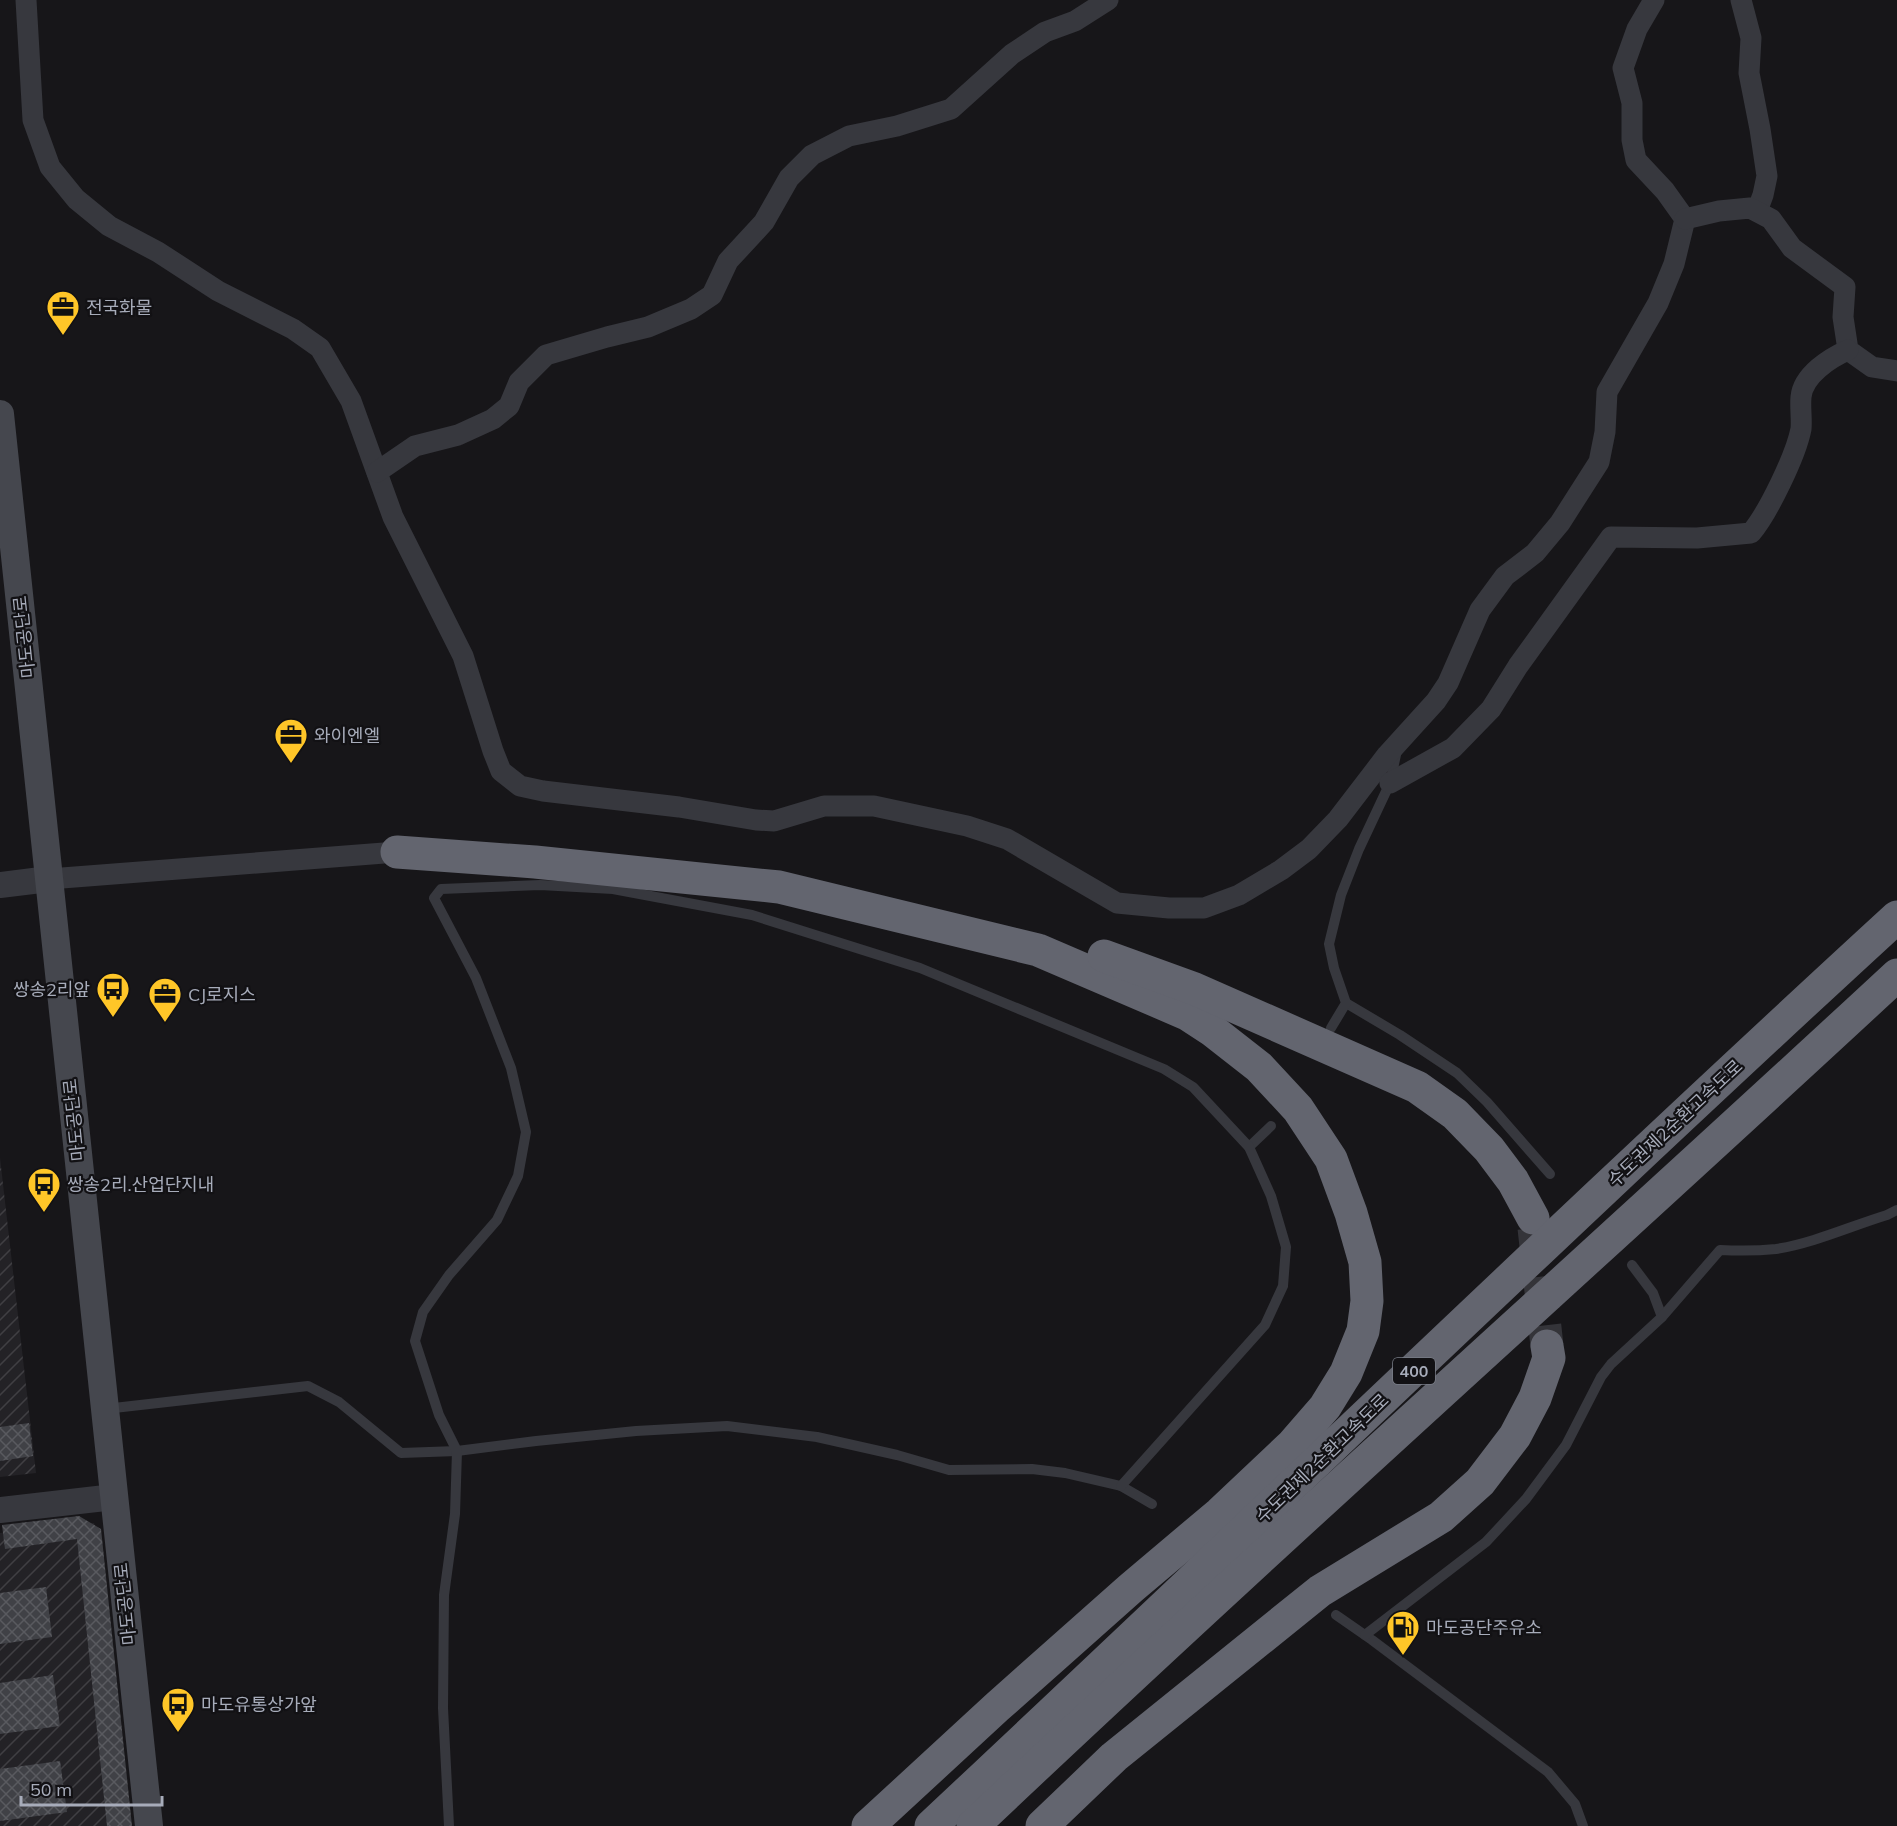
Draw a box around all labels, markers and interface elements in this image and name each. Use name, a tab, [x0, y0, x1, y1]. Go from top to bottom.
office icon: 전국화물	[45, 289, 81, 336]
place label: 전국화물	[86, 296, 152, 319]
street label: 마도공단로	[8, 595, 40, 679]
office icon: 와이엔엘	[273, 717, 309, 764]
place label: 와이엔엘	[314, 724, 380, 747]
bus stop icon: 쌍송2리앞	[95, 971, 131, 1018]
office icon: CJ로지스	[147, 976, 183, 1023]
place label: 쌍송2리앞	[13, 978, 90, 1001]
place label: CJ로지스	[188, 983, 256, 1006]
street label: 수도권제2순환고속도로	[1603, 1054, 1747, 1192]
street label: 마도공단로	[58, 1078, 90, 1162]
bus stop icon: 쌍송2리.산업단지내	[26, 1166, 62, 1213]
place label: 쌍송2리.산업단지내	[67, 1173, 214, 1196]
road number: 400	[1393, 1358, 1435, 1384]
street label: 수도권제2순환고속도로	[1251, 1388, 1393, 1528]
street label: 마도공단로	[109, 1562, 141, 1646]
fuel station icon: 마도공단주유소	[1385, 1609, 1421, 1656]
place label: 마도공단주유소	[1426, 1616, 1542, 1639]
bus stop icon: 마도유통상가앞	[160, 1686, 196, 1733]
place label: 마도유통상가앞	[201, 1693, 317, 1716]
scale bar	[21, 1769, 162, 1807]
text: 50 m	[30, 1778, 72, 1801]

